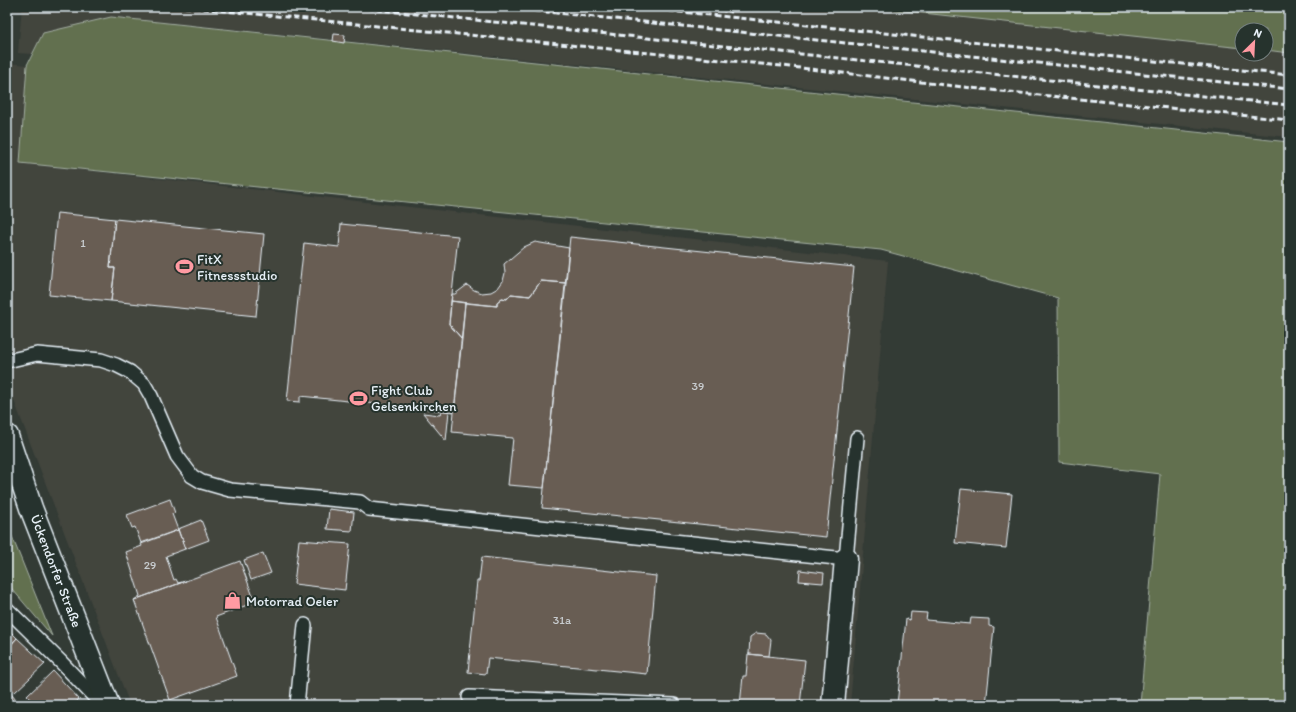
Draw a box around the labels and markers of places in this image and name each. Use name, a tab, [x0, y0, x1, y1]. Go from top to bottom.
place label: FitX Fitnessstudio	[197, 251, 277, 284]
sports icon: FitX Fitnessstudio	[174, 257, 194, 277]
place label: Fight Club Gelsenkirchen	[371, 382, 457, 415]
sports icon: Fight Club Gelsenkirchen	[348, 388, 368, 408]
shop icon: Motorrad Oeler	[223, 591, 243, 611]
place label: Motorrad Oeler	[246, 593, 339, 610]

